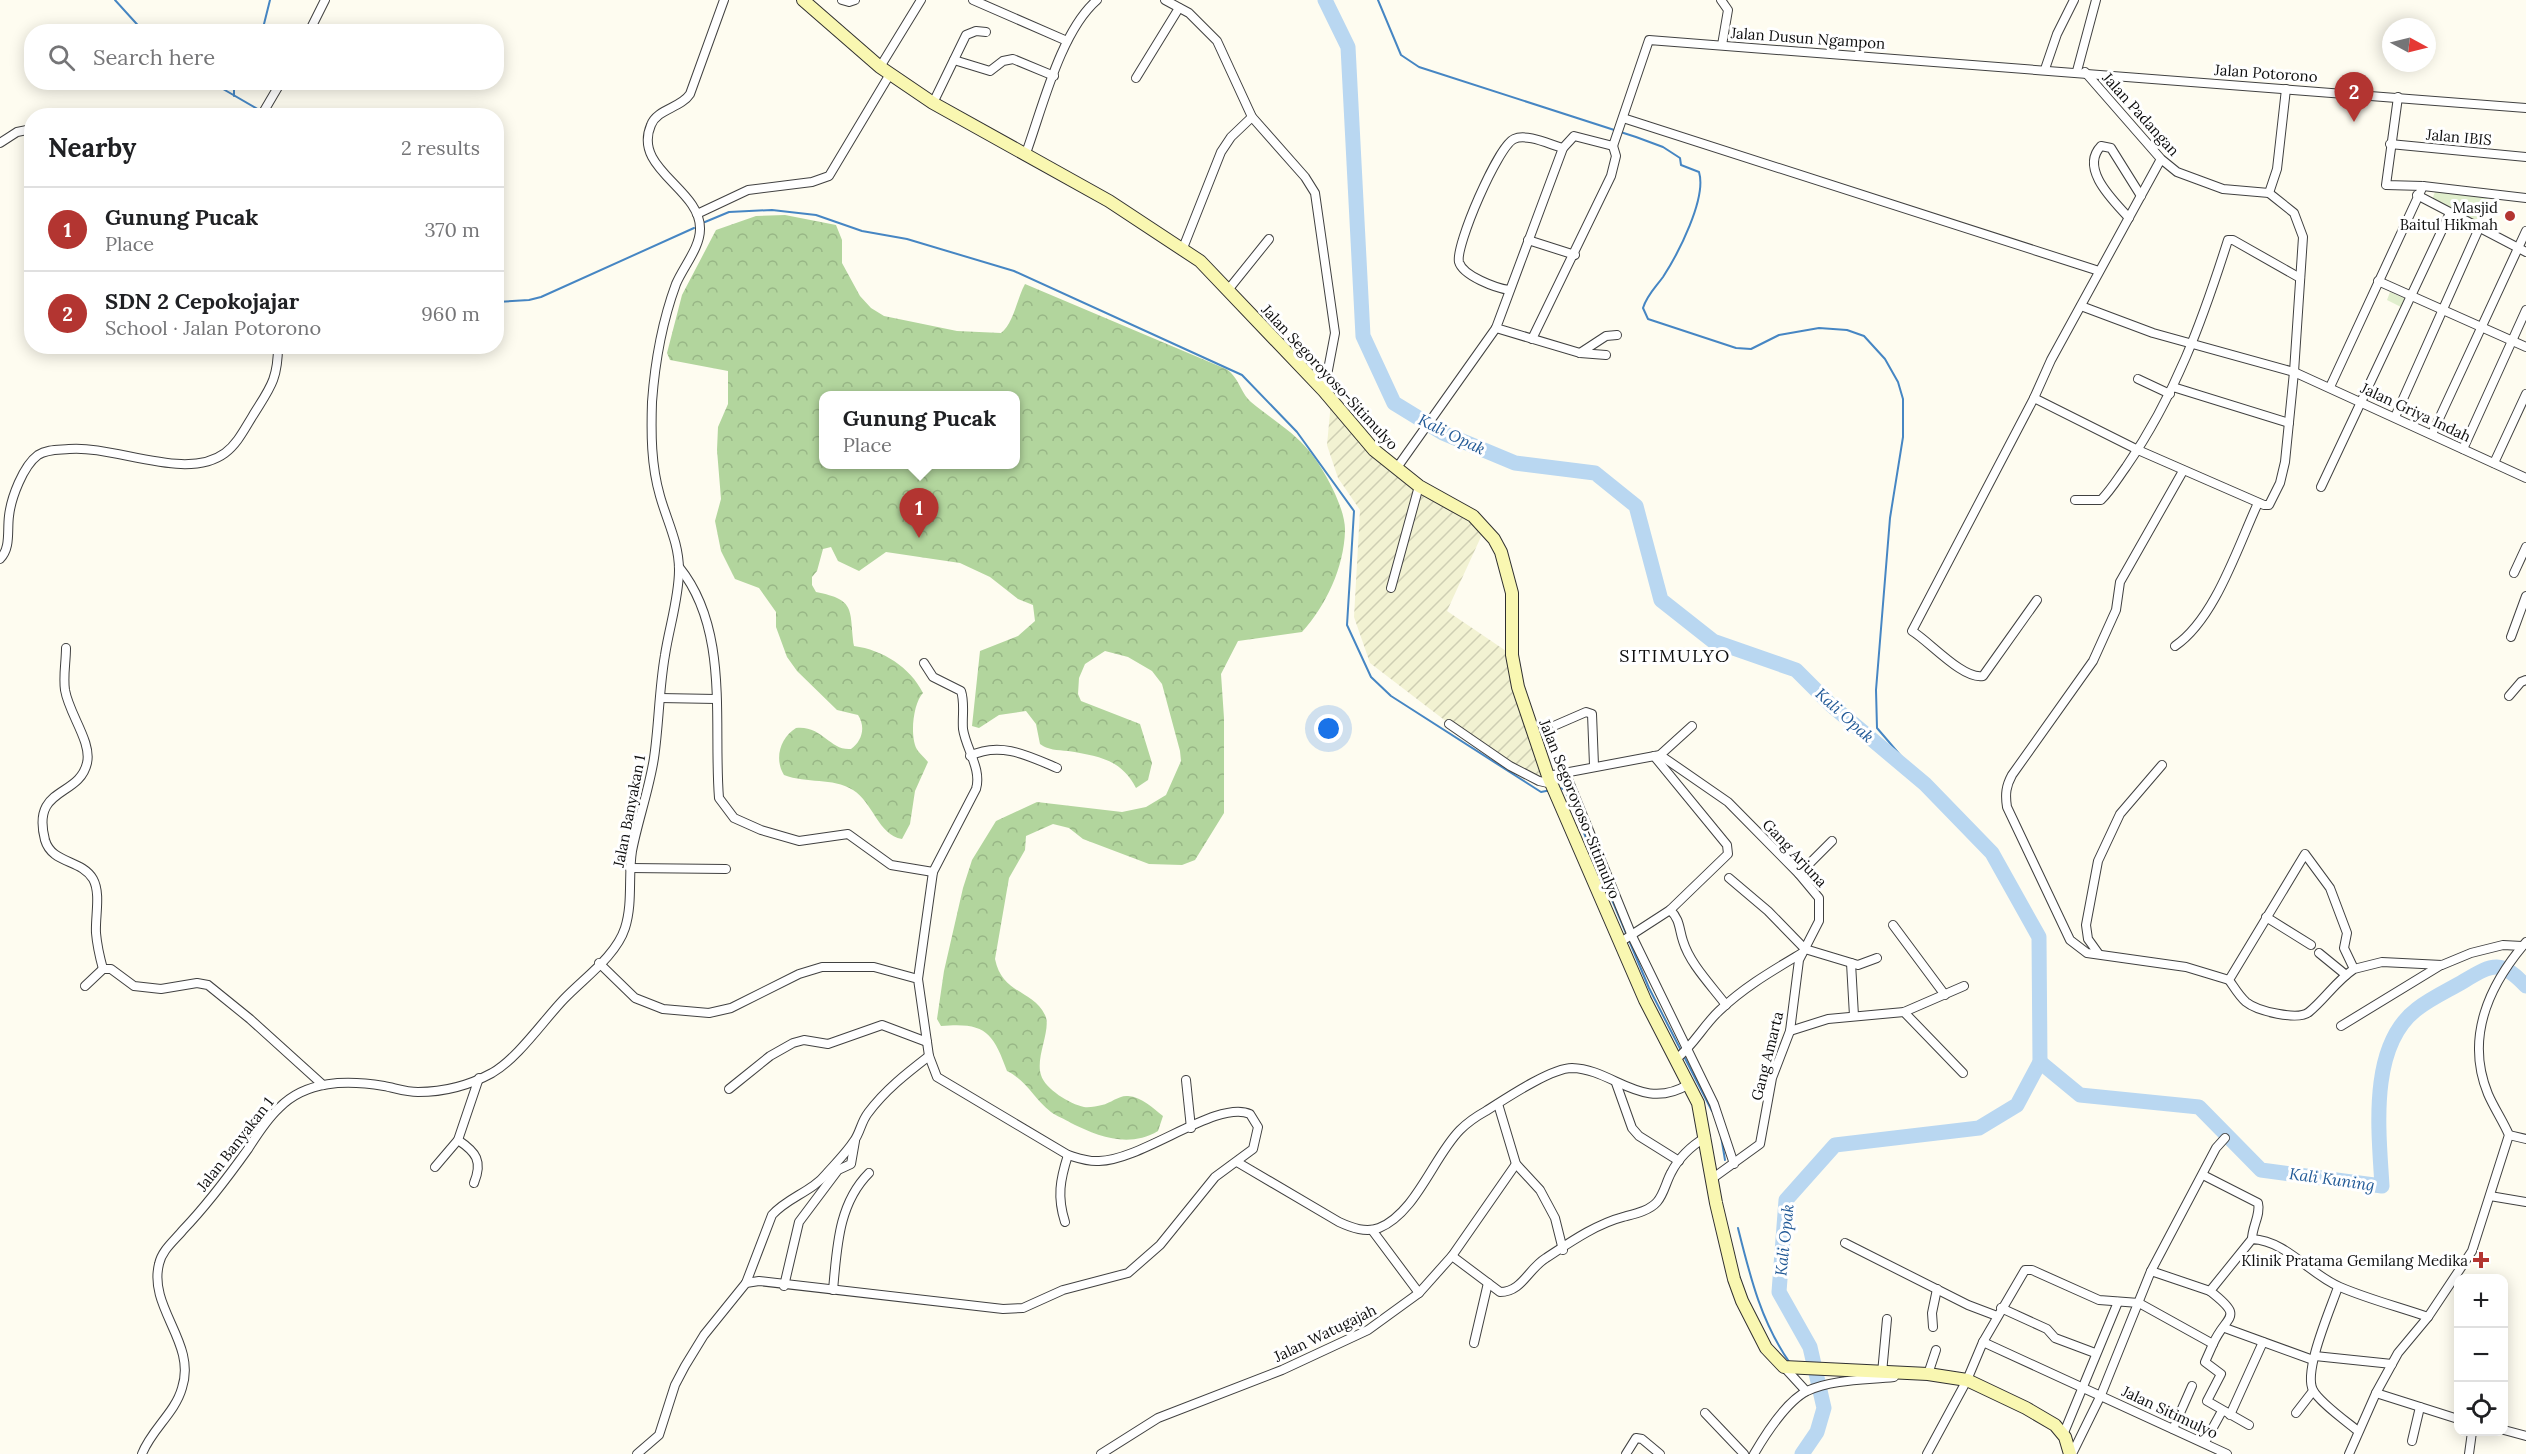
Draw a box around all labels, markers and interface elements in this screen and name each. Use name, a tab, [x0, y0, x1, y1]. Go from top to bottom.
north arrow	[2382, 18, 2436, 72]
street label: Jalan Dusun Ngampon	[1729, 23, 1886, 53]
search box	[24, 24, 504, 90]
icon: search	[45, 41, 78, 74]
text: Search here	[93, 43, 215, 71]
street label: Jalan Potorono	[2213, 60, 2318, 86]
street label: Jalan Padangan	[2098, 68, 2183, 160]
pin: 2	[2334, 72, 2374, 122]
street label: Jalan IBIS	[2424, 125, 2493, 149]
text: Nearby	[48, 131, 136, 164]
text: 2 results	[401, 135, 480, 160]
place label: Masjid Baitul Hikmah	[2400, 198, 2498, 234]
text: Gunung Pucak	[105, 203, 258, 231]
marker: Masjid Baitul Hikmah	[2503, 209, 2517, 223]
text: 1	[63, 217, 72, 242]
text: 370 m	[425, 217, 480, 242]
text: Place	[105, 231, 154, 256]
text: SDN 2 Cepokojajar	[105, 287, 299, 315]
street label: Jalan Segoroyoso-Sitimulyo	[1257, 300, 1403, 454]
text: 2	[62, 301, 73, 326]
text: 960 m	[421, 301, 480, 326]
text: School · Jalan Potorono	[105, 315, 321, 340]
street label: Jalan Griya Indah	[2357, 378, 2474, 446]
popup	[819, 391, 1020, 469]
text: Gunung Pucak	[843, 404, 996, 432]
water label: Kali Opak	[1415, 409, 1489, 459]
text: Place	[843, 432, 892, 457]
pin: 1	[900, 488, 938, 538]
district label: SITIMULYO	[1619, 644, 1731, 667]
water label: Kali Opak	[1812, 683, 1878, 747]
your location	[1314, 714, 1343, 743]
street label: Jalan Segoroyoso-Sitimulyo	[1535, 716, 1625, 902]
street label: Jalan Banyakan 1	[609, 753, 649, 870]
street label: Gang Arjuna	[1759, 815, 1831, 891]
street label: Gang Amarta	[1747, 1009, 1787, 1103]
street label: Jalan Banyakan 1	[192, 1093, 278, 1196]
water label: Kali Kuning	[2288, 1163, 2376, 1195]
water label: Kali Opak	[1770, 1203, 1798, 1277]
place label: Klinik Pratama Gemilang Medika	[2241, 1251, 2468, 1270]
marker: Klinik Pratama Gemilang Medika	[2472, 1251, 2490, 1269]
map controls	[2454, 1274, 2508, 1436]
button: +	[2454, 1274, 2508, 1328]
street label: Jalan Watugajah	[1270, 1300, 1379, 1366]
button: −	[2454, 1328, 2508, 1382]
street label: Jalan Sitimulyo	[2118, 1381, 2221, 1443]
button: locate	[2454, 1382, 2508, 1436]

